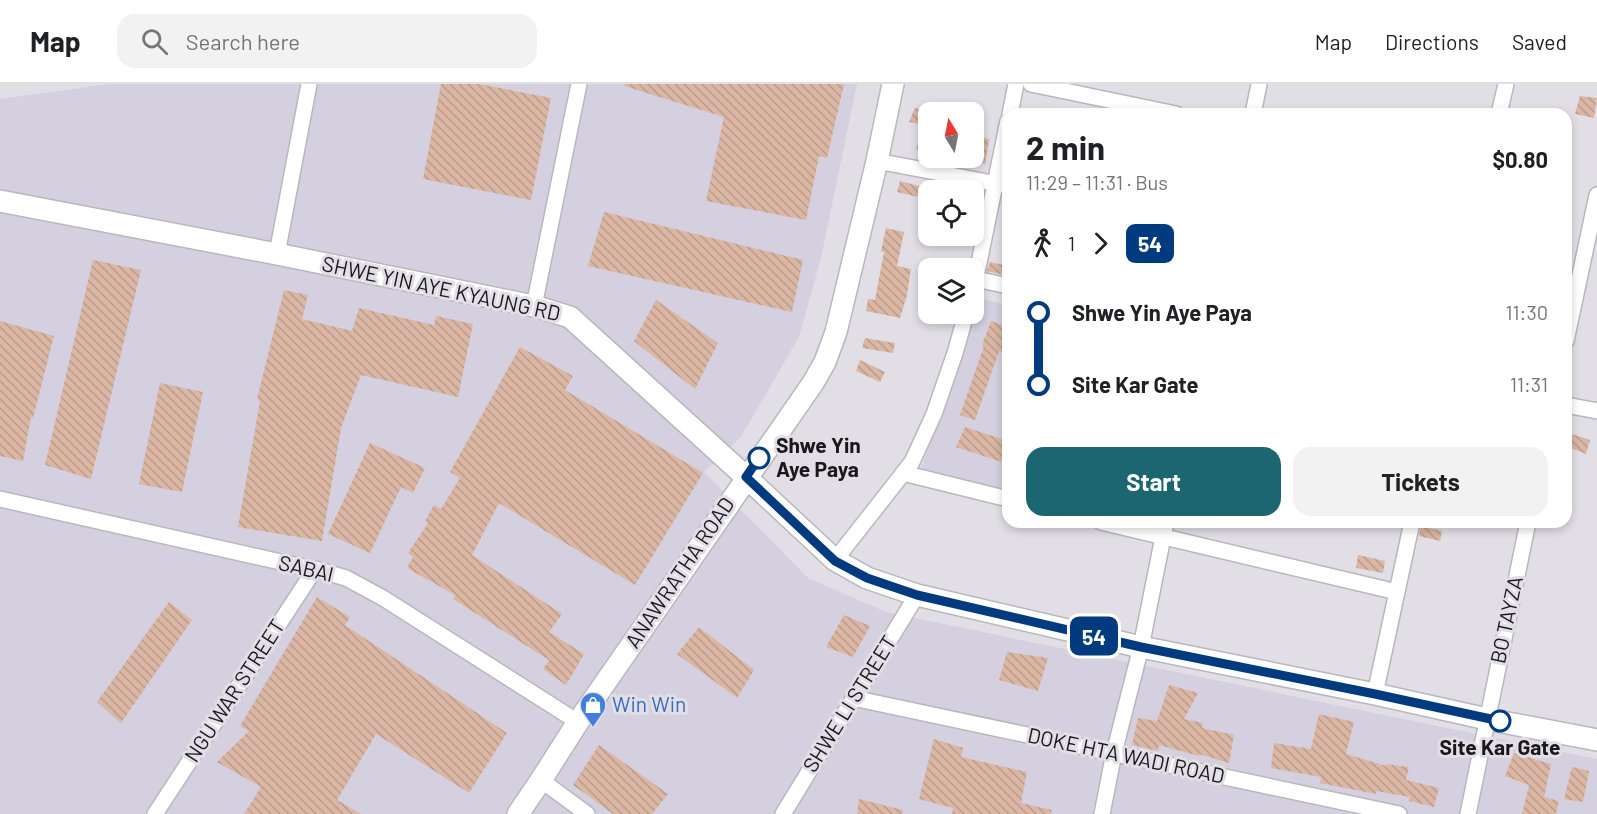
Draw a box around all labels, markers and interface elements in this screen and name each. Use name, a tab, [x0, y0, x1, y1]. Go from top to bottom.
search box	[117, 14, 537, 68]
text: Map	[30, 24, 81, 58]
icon: search	[138, 25, 171, 58]
text: Search here	[186, 28, 300, 54]
text: Map	[1315, 29, 1352, 54]
text: Directions	[1385, 29, 1479, 54]
text: Saved	[1512, 29, 1567, 54]
north arrow	[918, 102, 984, 168]
map controls	[918, 102, 984, 324]
text: 2 min	[1026, 127, 1105, 167]
text: $0.80	[1492, 146, 1548, 172]
text: 11:29 – 11:31 · Bus	[1026, 170, 1168, 194]
button: locate	[918, 180, 984, 246]
icon: walk	[1026, 227, 1059, 260]
icon: forward	[1084, 227, 1117, 260]
text: 1	[1068, 231, 1075, 255]
text: 54	[1138, 231, 1162, 256]
street label: SHWE YIN AYE KYAUNG RD	[320, 250, 563, 325]
button: layers	[918, 258, 984, 324]
text: Shwe Yin Aye Paya	[1072, 299, 1252, 325]
text: 11:30	[1506, 300, 1548, 324]
text: Site Kar Gate	[1072, 371, 1199, 397]
text: 11:31	[1510, 372, 1548, 396]
place label: Shwe Yin Aye Paya	[776, 432, 861, 481]
marker: Shwe Yin Aye Paya	[748, 447, 770, 469]
button: Start	[1026, 447, 1281, 516]
button: Tickets	[1293, 447, 1548, 516]
street label: ANAWRATHA ROAD	[619, 492, 738, 652]
street label: SABAI	[276, 549, 336, 586]
street label: BO TAYZA	[1484, 574, 1527, 666]
street label: NGU WAR STREET	[178, 614, 289, 766]
line badge: 54	[1067, 616, 1121, 656]
text: 54	[1082, 624, 1106, 649]
street label: SHWE LI STREET	[797, 630, 901, 776]
shop icon: Win Win	[578, 690, 608, 728]
place label: Win Win	[612, 691, 686, 716]
marker: Site Kar Gate	[1489, 710, 1511, 732]
street label: DOKE HTA WADI ROAD	[1026, 721, 1227, 788]
place label: Site Kar Gate	[1440, 734, 1560, 759]

